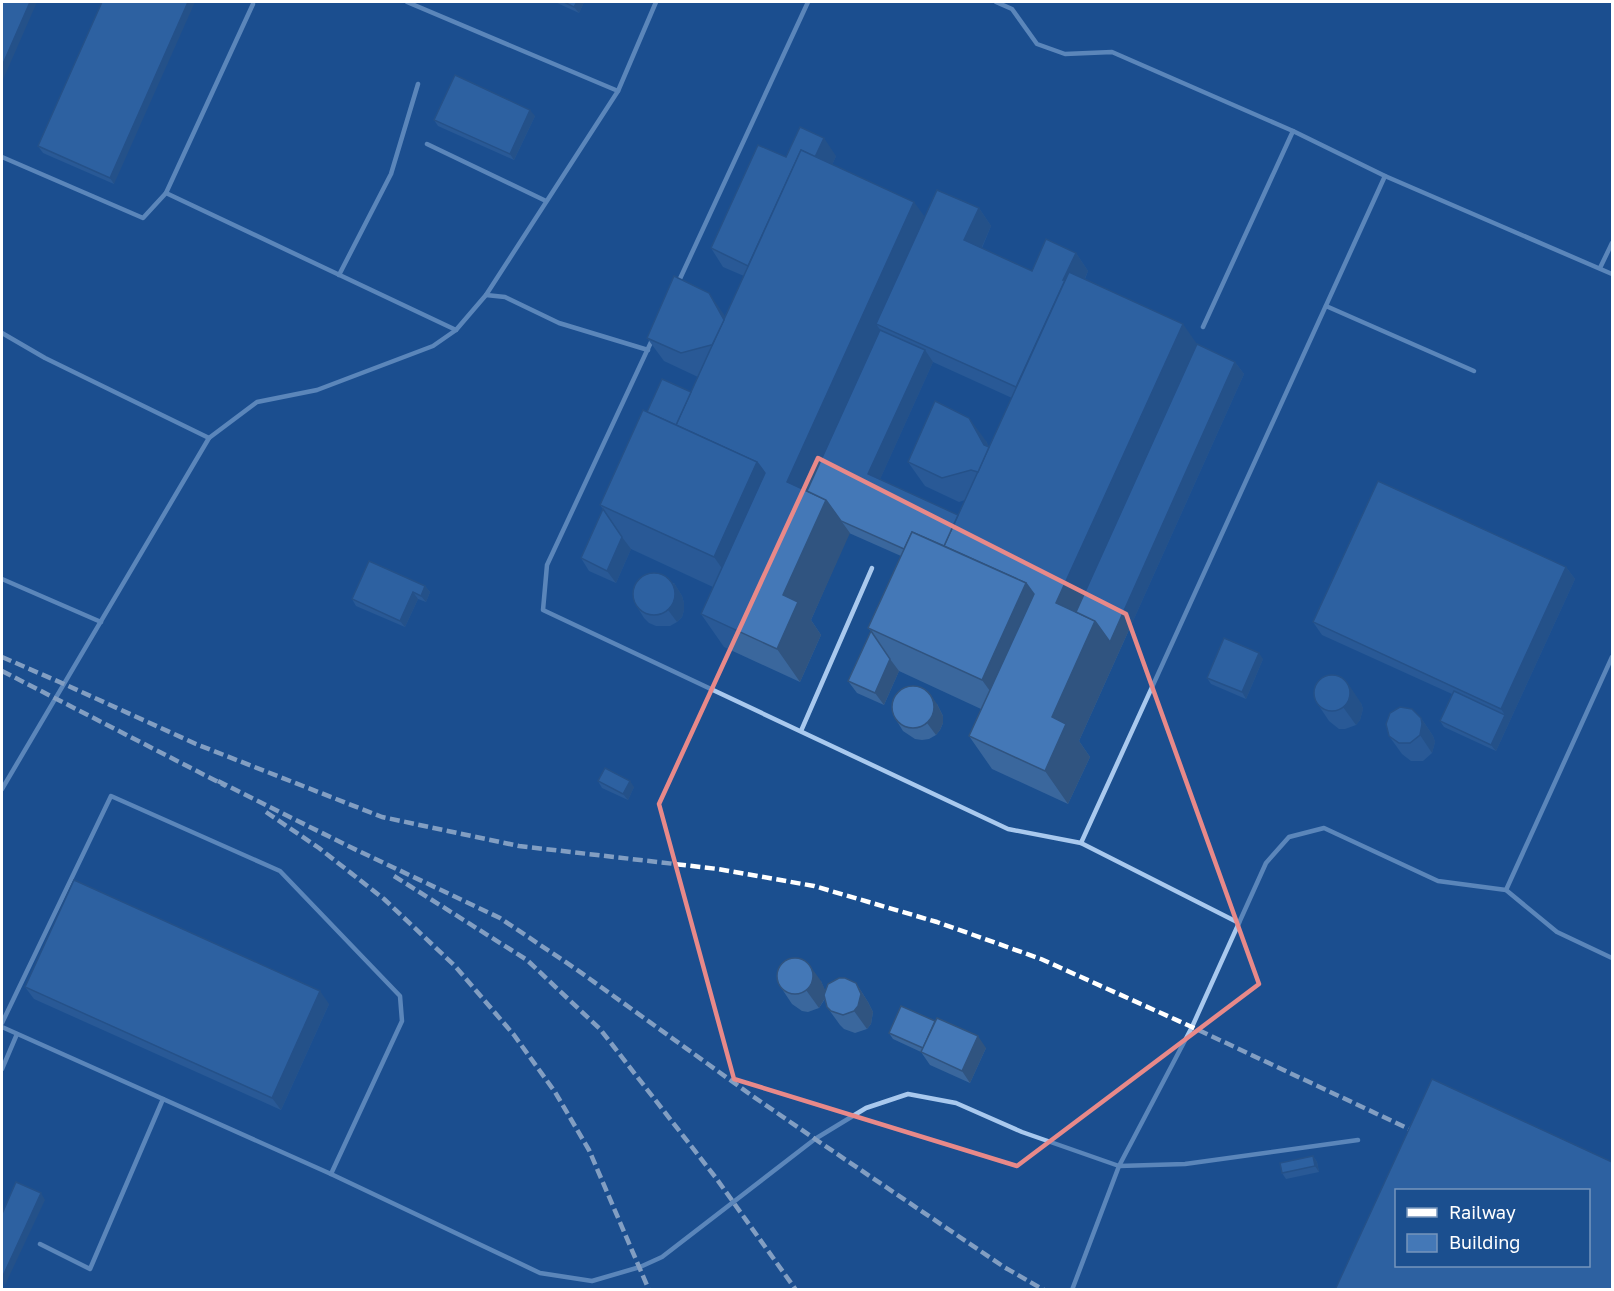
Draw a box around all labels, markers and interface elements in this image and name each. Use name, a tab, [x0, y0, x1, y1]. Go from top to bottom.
legend	[1395, 1189, 1590, 1267]
text: Railway	[1449, 1201, 1516, 1223]
text: Building	[1449, 1231, 1520, 1253]

